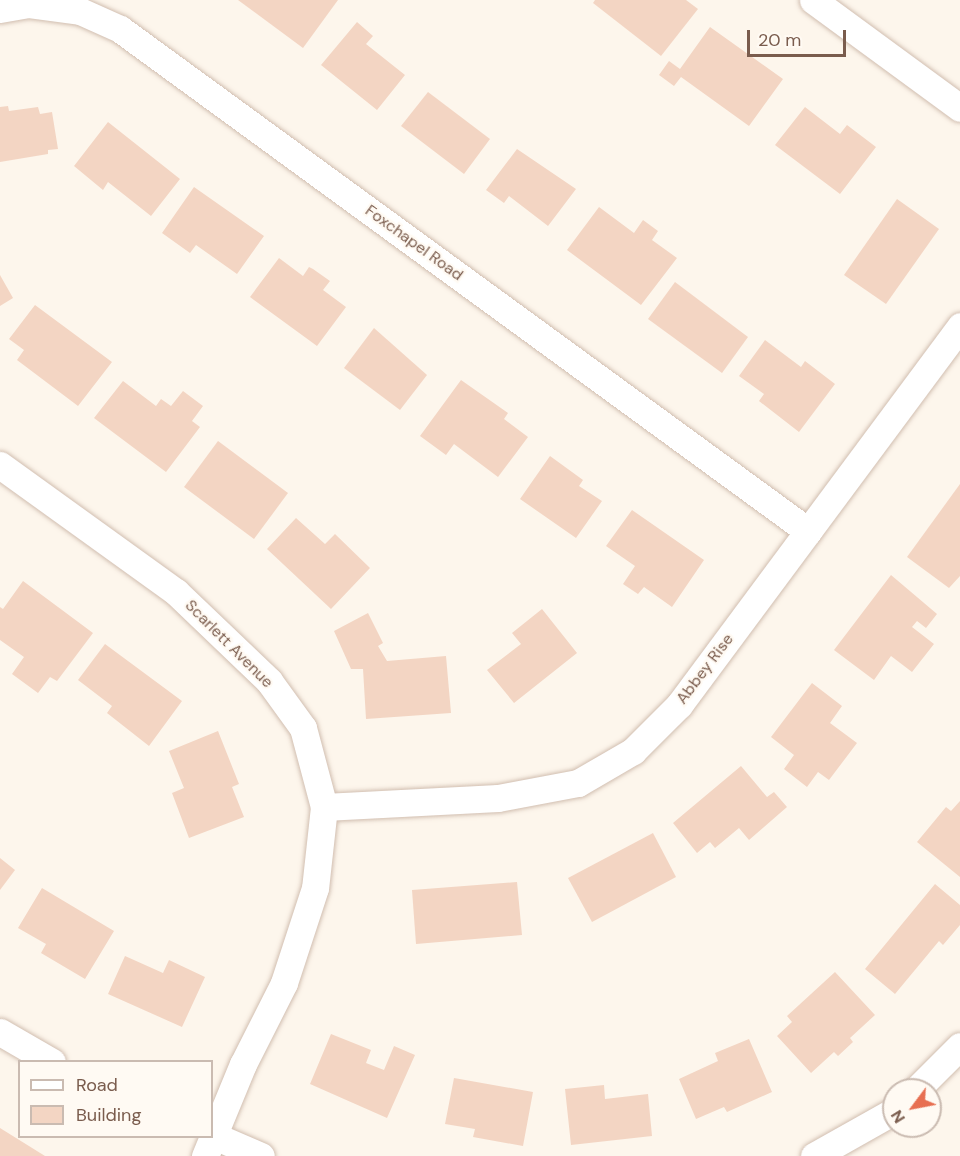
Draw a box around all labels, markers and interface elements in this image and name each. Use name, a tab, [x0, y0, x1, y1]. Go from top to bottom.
scale bar	[750, 18, 849, 56]
text: 20 m	[758, 28, 801, 52]
street label: Foxchapel Road	[361, 201, 467, 285]
street label: Scarlett Avenue	[181, 596, 277, 692]
street label: Abbey Rise	[672, 630, 738, 708]
legend	[18, 1060, 213, 1138]
text: Road	[76, 1073, 118, 1097]
north arrow	[882, 1078, 942, 1138]
text: Building	[76, 1103, 141, 1127]
text: N	[886, 1106, 910, 1127]

